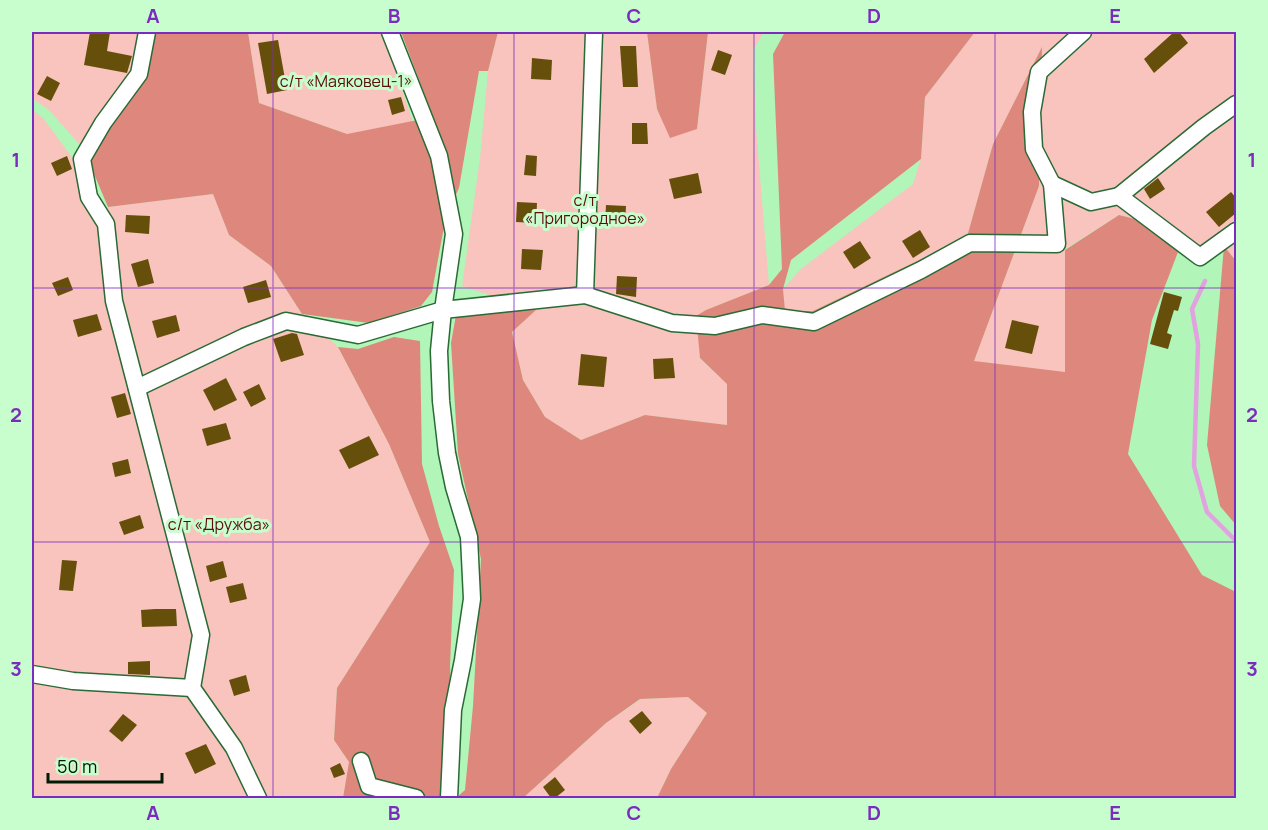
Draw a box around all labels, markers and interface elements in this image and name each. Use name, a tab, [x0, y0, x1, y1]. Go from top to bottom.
text: A	[146, 2, 160, 29]
text: B	[388, 2, 401, 29]
text: C	[627, 2, 641, 29]
text: D	[867, 2, 881, 29]
text: E	[1109, 2, 1121, 29]
park label: с/т «Маяковец-1»	[280, 70, 412, 92]
text: 1	[12, 146, 20, 173]
text: 1	[1248, 146, 1256, 173]
park label: с/т «Пригородное»	[525, 189, 645, 229]
text: 2	[10, 401, 22, 428]
text: 2	[1246, 401, 1258, 428]
park label: с/т «Дружба»	[168, 513, 270, 535]
text: 3	[10, 655, 22, 682]
text: 3	[1246, 655, 1258, 682]
scale bar	[48, 746, 162, 784]
text: 50 m	[57, 754, 97, 778]
text: A	[146, 799, 160, 826]
text: B	[388, 799, 401, 826]
text: C	[627, 799, 641, 826]
text: D	[867, 799, 881, 826]
text: E	[1109, 799, 1121, 826]

